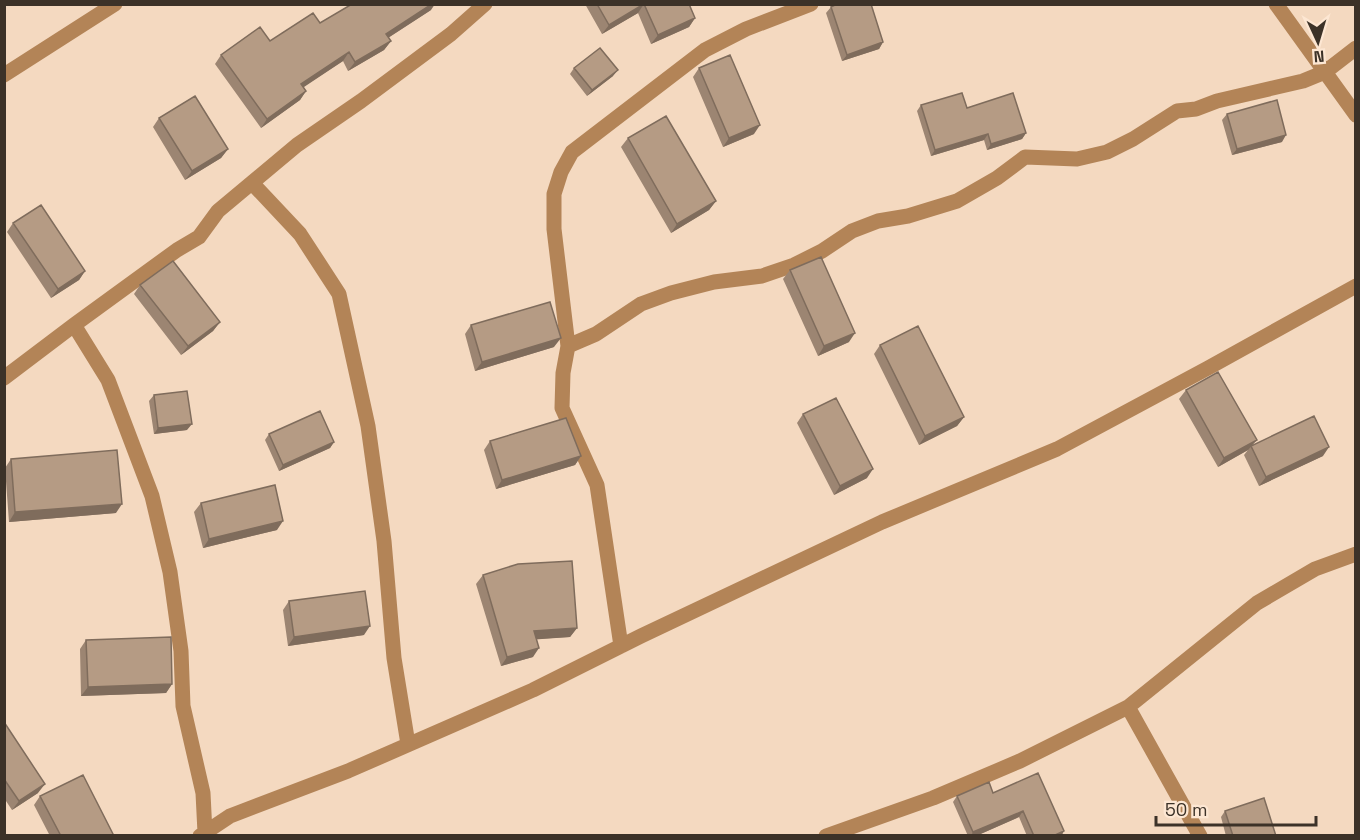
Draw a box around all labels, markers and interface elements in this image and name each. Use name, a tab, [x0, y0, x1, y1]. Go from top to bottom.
north arrow	[1288, 12, 1348, 72]
text: N	[1313, 46, 1325, 67]
scale bar	[1156, 789, 1316, 827]
text: 50 m	[1165, 798, 1207, 821]

